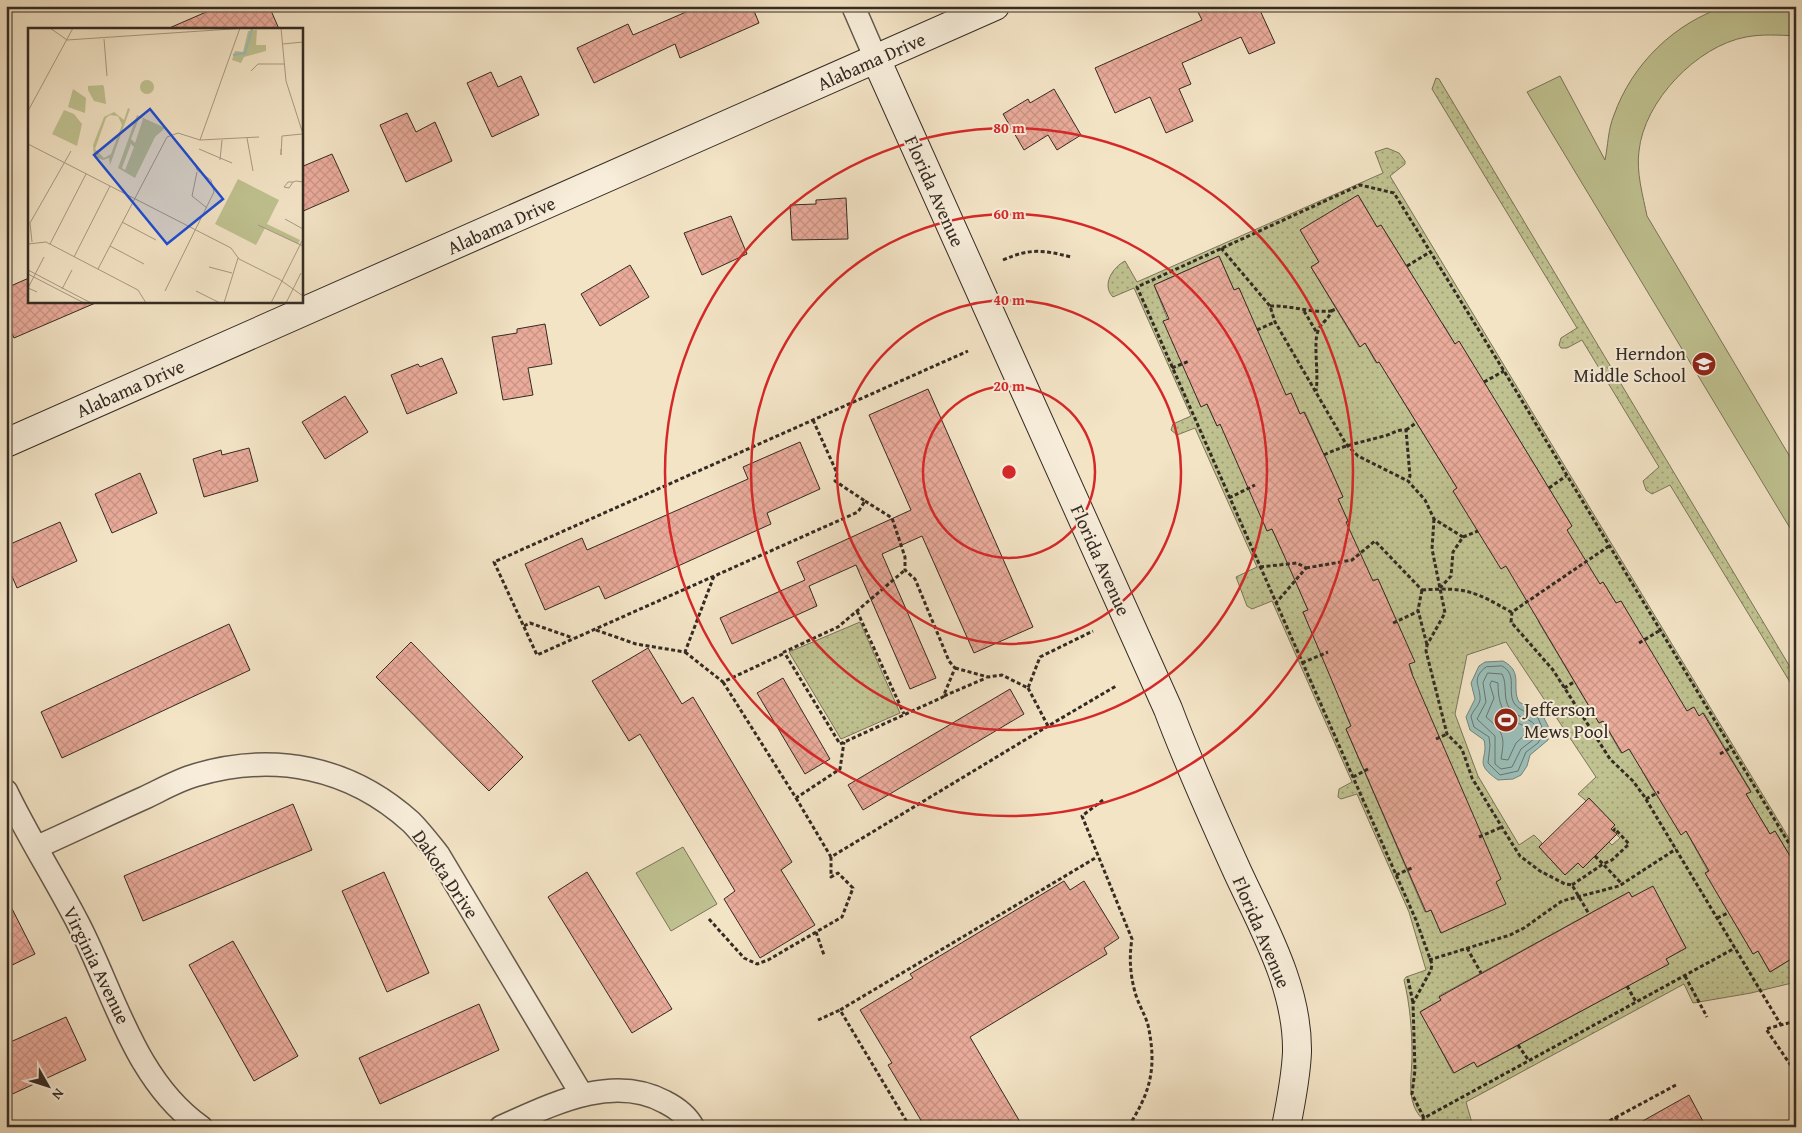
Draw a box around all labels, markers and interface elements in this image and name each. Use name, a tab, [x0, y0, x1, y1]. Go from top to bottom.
street label: Alabama Drive	[812, 25, 930, 97]
inset map	[28, 28, 302, 302]
text: 80 m	[993, 117, 1025, 138]
street label: Florida Avenue	[898, 131, 972, 251]
street label: Alabama Drive	[442, 189, 560, 261]
text: 60 m	[993, 203, 1025, 224]
text: 40 m	[993, 289, 1025, 310]
place label: Herndon Middle School	[1574, 339, 1686, 389]
school or university icon: Herndon Middle School	[1691, 351, 1717, 377]
street label: Alabama Drive	[71, 352, 189, 424]
text: 20 m	[993, 375, 1025, 396]
centre of rings	[1000, 463, 1018, 481]
street label: Florida Avenue	[1064, 500, 1138, 620]
place label: Jefferson Mews Pool	[1522, 695, 1609, 745]
sports icon: Jefferson Mews Pool	[1493, 707, 1519, 733]
street label: Dakota Drive	[406, 824, 486, 924]
street label: Florida Avenue	[1226, 872, 1298, 992]
street label: Virginia Avenue	[56, 901, 138, 1029]
north arrow	[22, 1060, 72, 1110]
text: N	[47, 1084, 69, 1105]

